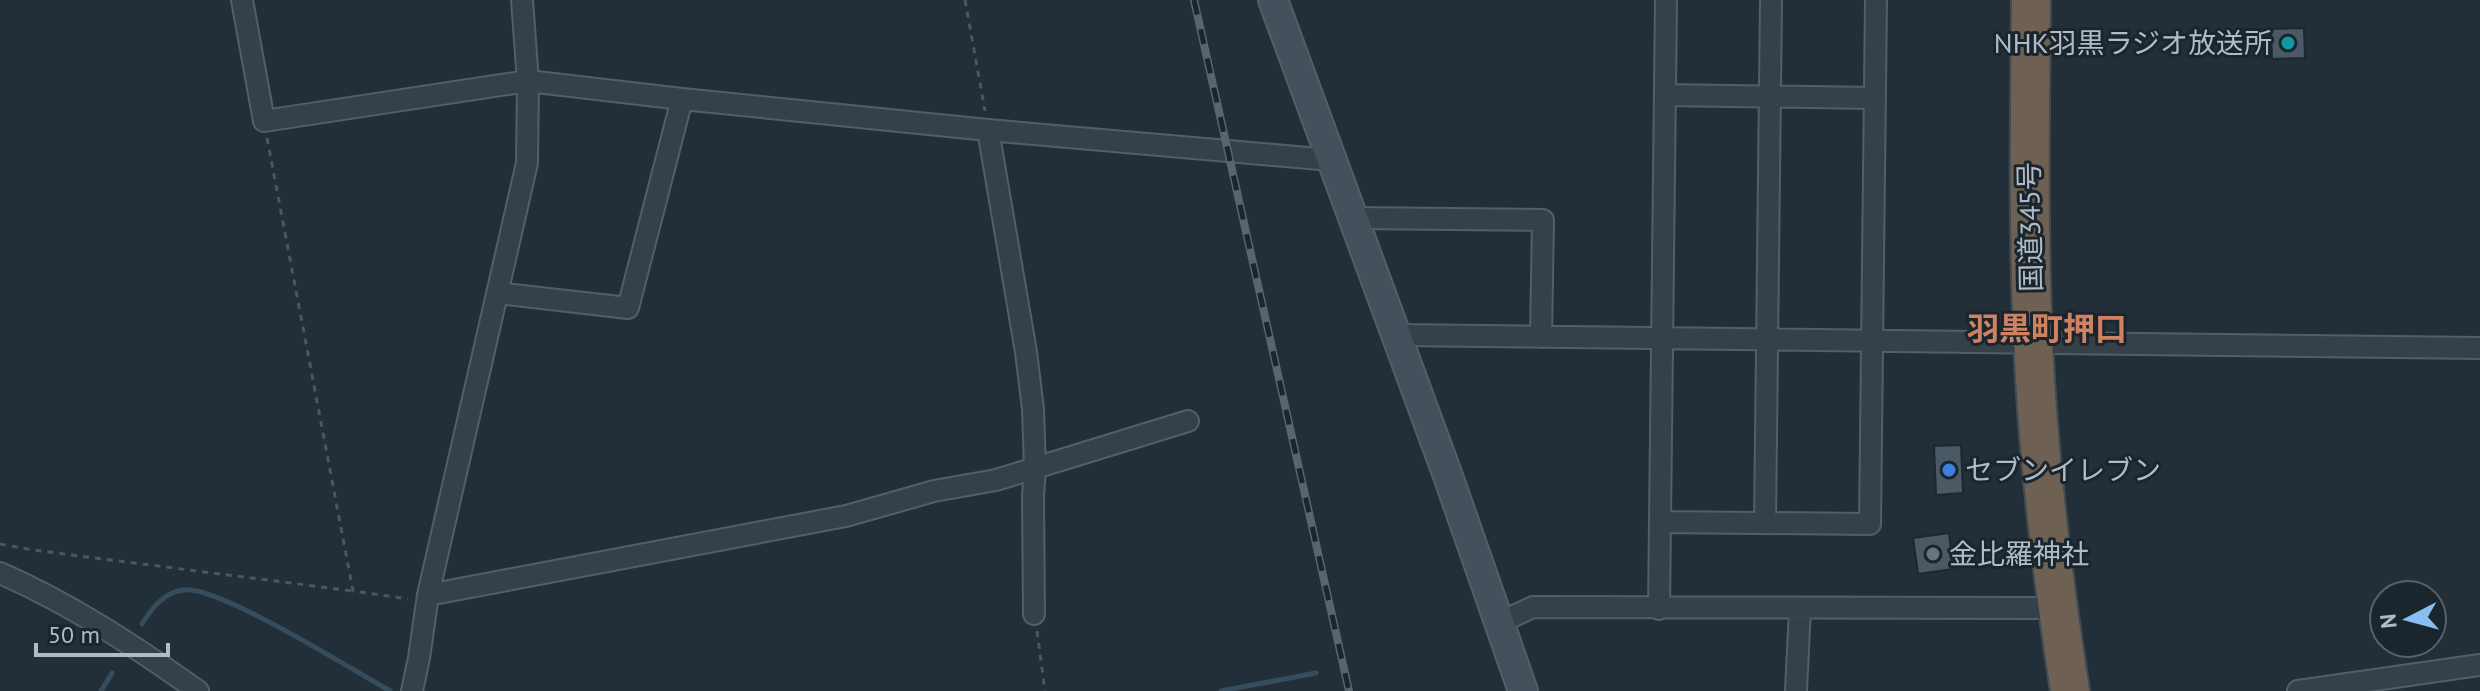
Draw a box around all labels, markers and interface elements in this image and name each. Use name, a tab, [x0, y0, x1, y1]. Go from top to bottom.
place label: NHK羽黒ラジオ放送所	[1994, 24, 2272, 61]
marker: NHK羽黒ラジオ放送所	[2279, 34, 2297, 52]
street label: 国道345号	[2010, 162, 2049, 292]
district label: 羽黒町押口	[1967, 307, 2127, 349]
place label: セブンイレブン	[1965, 451, 2161, 488]
marker: セブンイレブン	[1940, 461, 1958, 479]
place label: 金比羅神社	[1949, 535, 2089, 572]
marker: 金比羅神社	[1924, 545, 1942, 563]
north arrow	[2368, 579, 2448, 659]
scale bar	[36, 607, 168, 657]
text: N	[2373, 612, 2403, 630]
text: 50 m	[48, 619, 100, 650]

